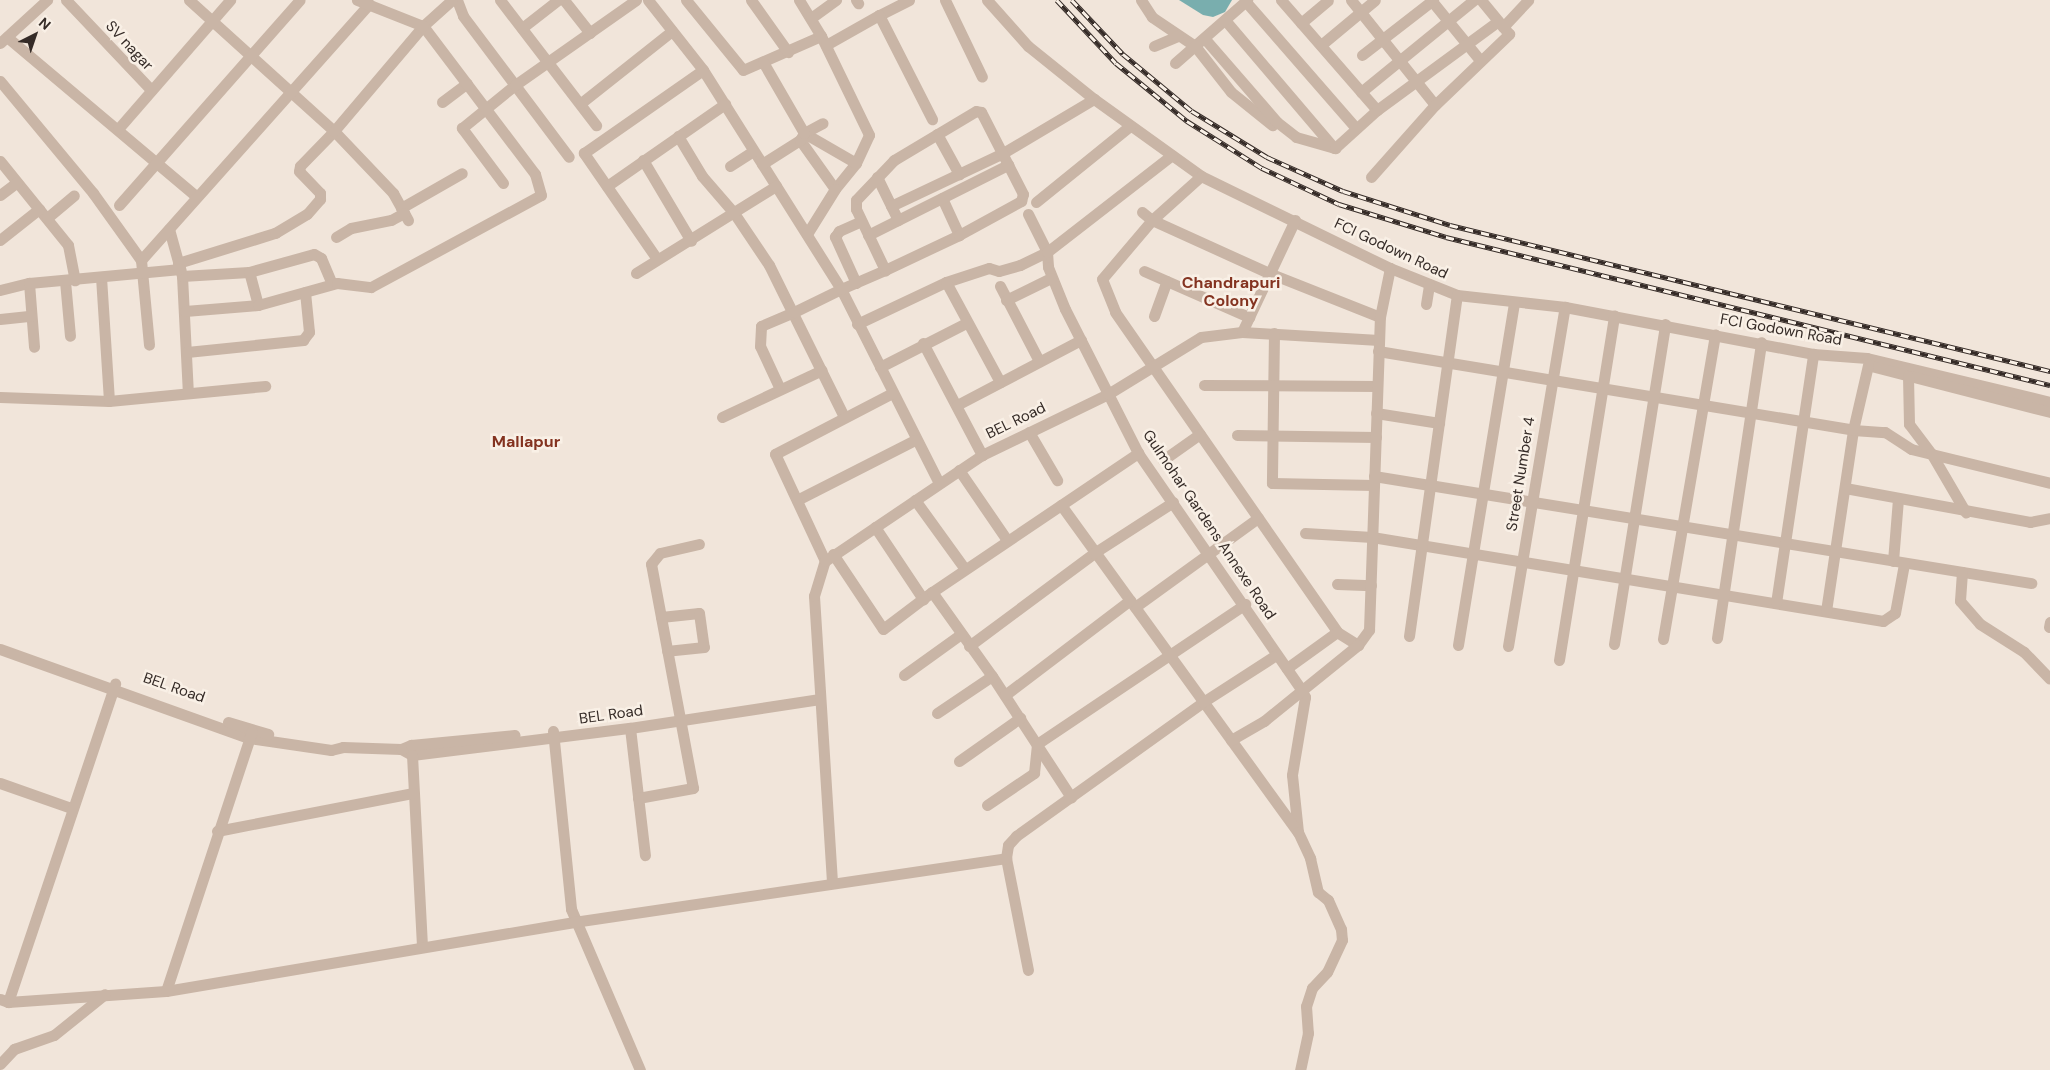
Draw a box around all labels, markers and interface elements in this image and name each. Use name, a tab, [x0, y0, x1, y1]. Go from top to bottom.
north arrow	[10, 10, 60, 60]
text: N	[35, 14, 55, 34]
street label: SV nagar	[102, 17, 156, 75]
street label: FCI Godown Road	[1331, 215, 1451, 283]
district label: Chandrapuri Colony	[1182, 273, 1280, 311]
street label: FCI Godown Road	[1719, 310, 1843, 350]
street label: BEL Road	[983, 399, 1049, 443]
street label: Street Number 4	[1503, 416, 1539, 532]
street label: Gulmohar Gardens Annexe Road	[1139, 427, 1279, 623]
district label: Mallapur	[492, 432, 560, 452]
street label: BEL Road	[141, 669, 207, 707]
street label: BEL Road	[578, 702, 644, 728]

